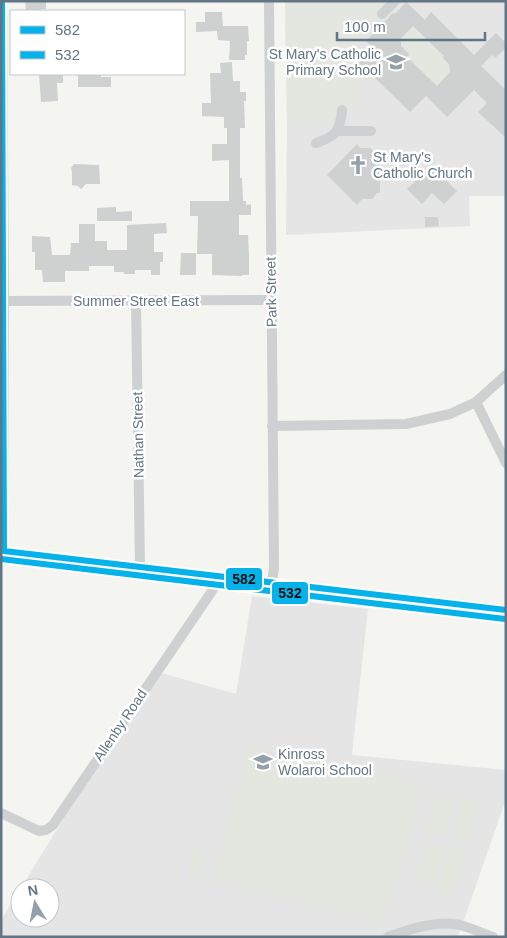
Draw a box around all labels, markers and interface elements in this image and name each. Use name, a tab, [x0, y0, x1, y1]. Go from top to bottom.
legend	[10, 10, 185, 75]
scale bar	[337, 10, 484, 42]
text: 100 m	[344, 18, 386, 35]
text: 582	[55, 21, 80, 38]
text: 532	[55, 46, 80, 63]
place label: St Mary's Catholic Primary School	[269, 46, 381, 78]
school or university icon: St Mary's Catholic Primary School	[385, 51, 407, 73]
place label: St Mary's Catholic Church	[373, 149, 473, 181]
church icon: St Mary's Catholic Church	[347, 154, 369, 176]
street label: Park Street	[262, 257, 280, 327]
street label: Summer Street East	[73, 293, 199, 309]
street label: Nathan Street	[129, 392, 147, 478]
line badge: 582	[225, 567, 263, 591]
text: 582	[232, 571, 256, 587]
line badge: 532	[271, 581, 309, 605]
text: 532	[278, 585, 302, 601]
street label: Allenby Road	[90, 686, 150, 764]
place label: Kinross Wolaroi School	[278, 746, 372, 778]
school or university icon: Kinross Wolaroi School	[252, 751, 274, 773]
north arrow	[10, 878, 60, 928]
text: N	[26, 881, 39, 899]

